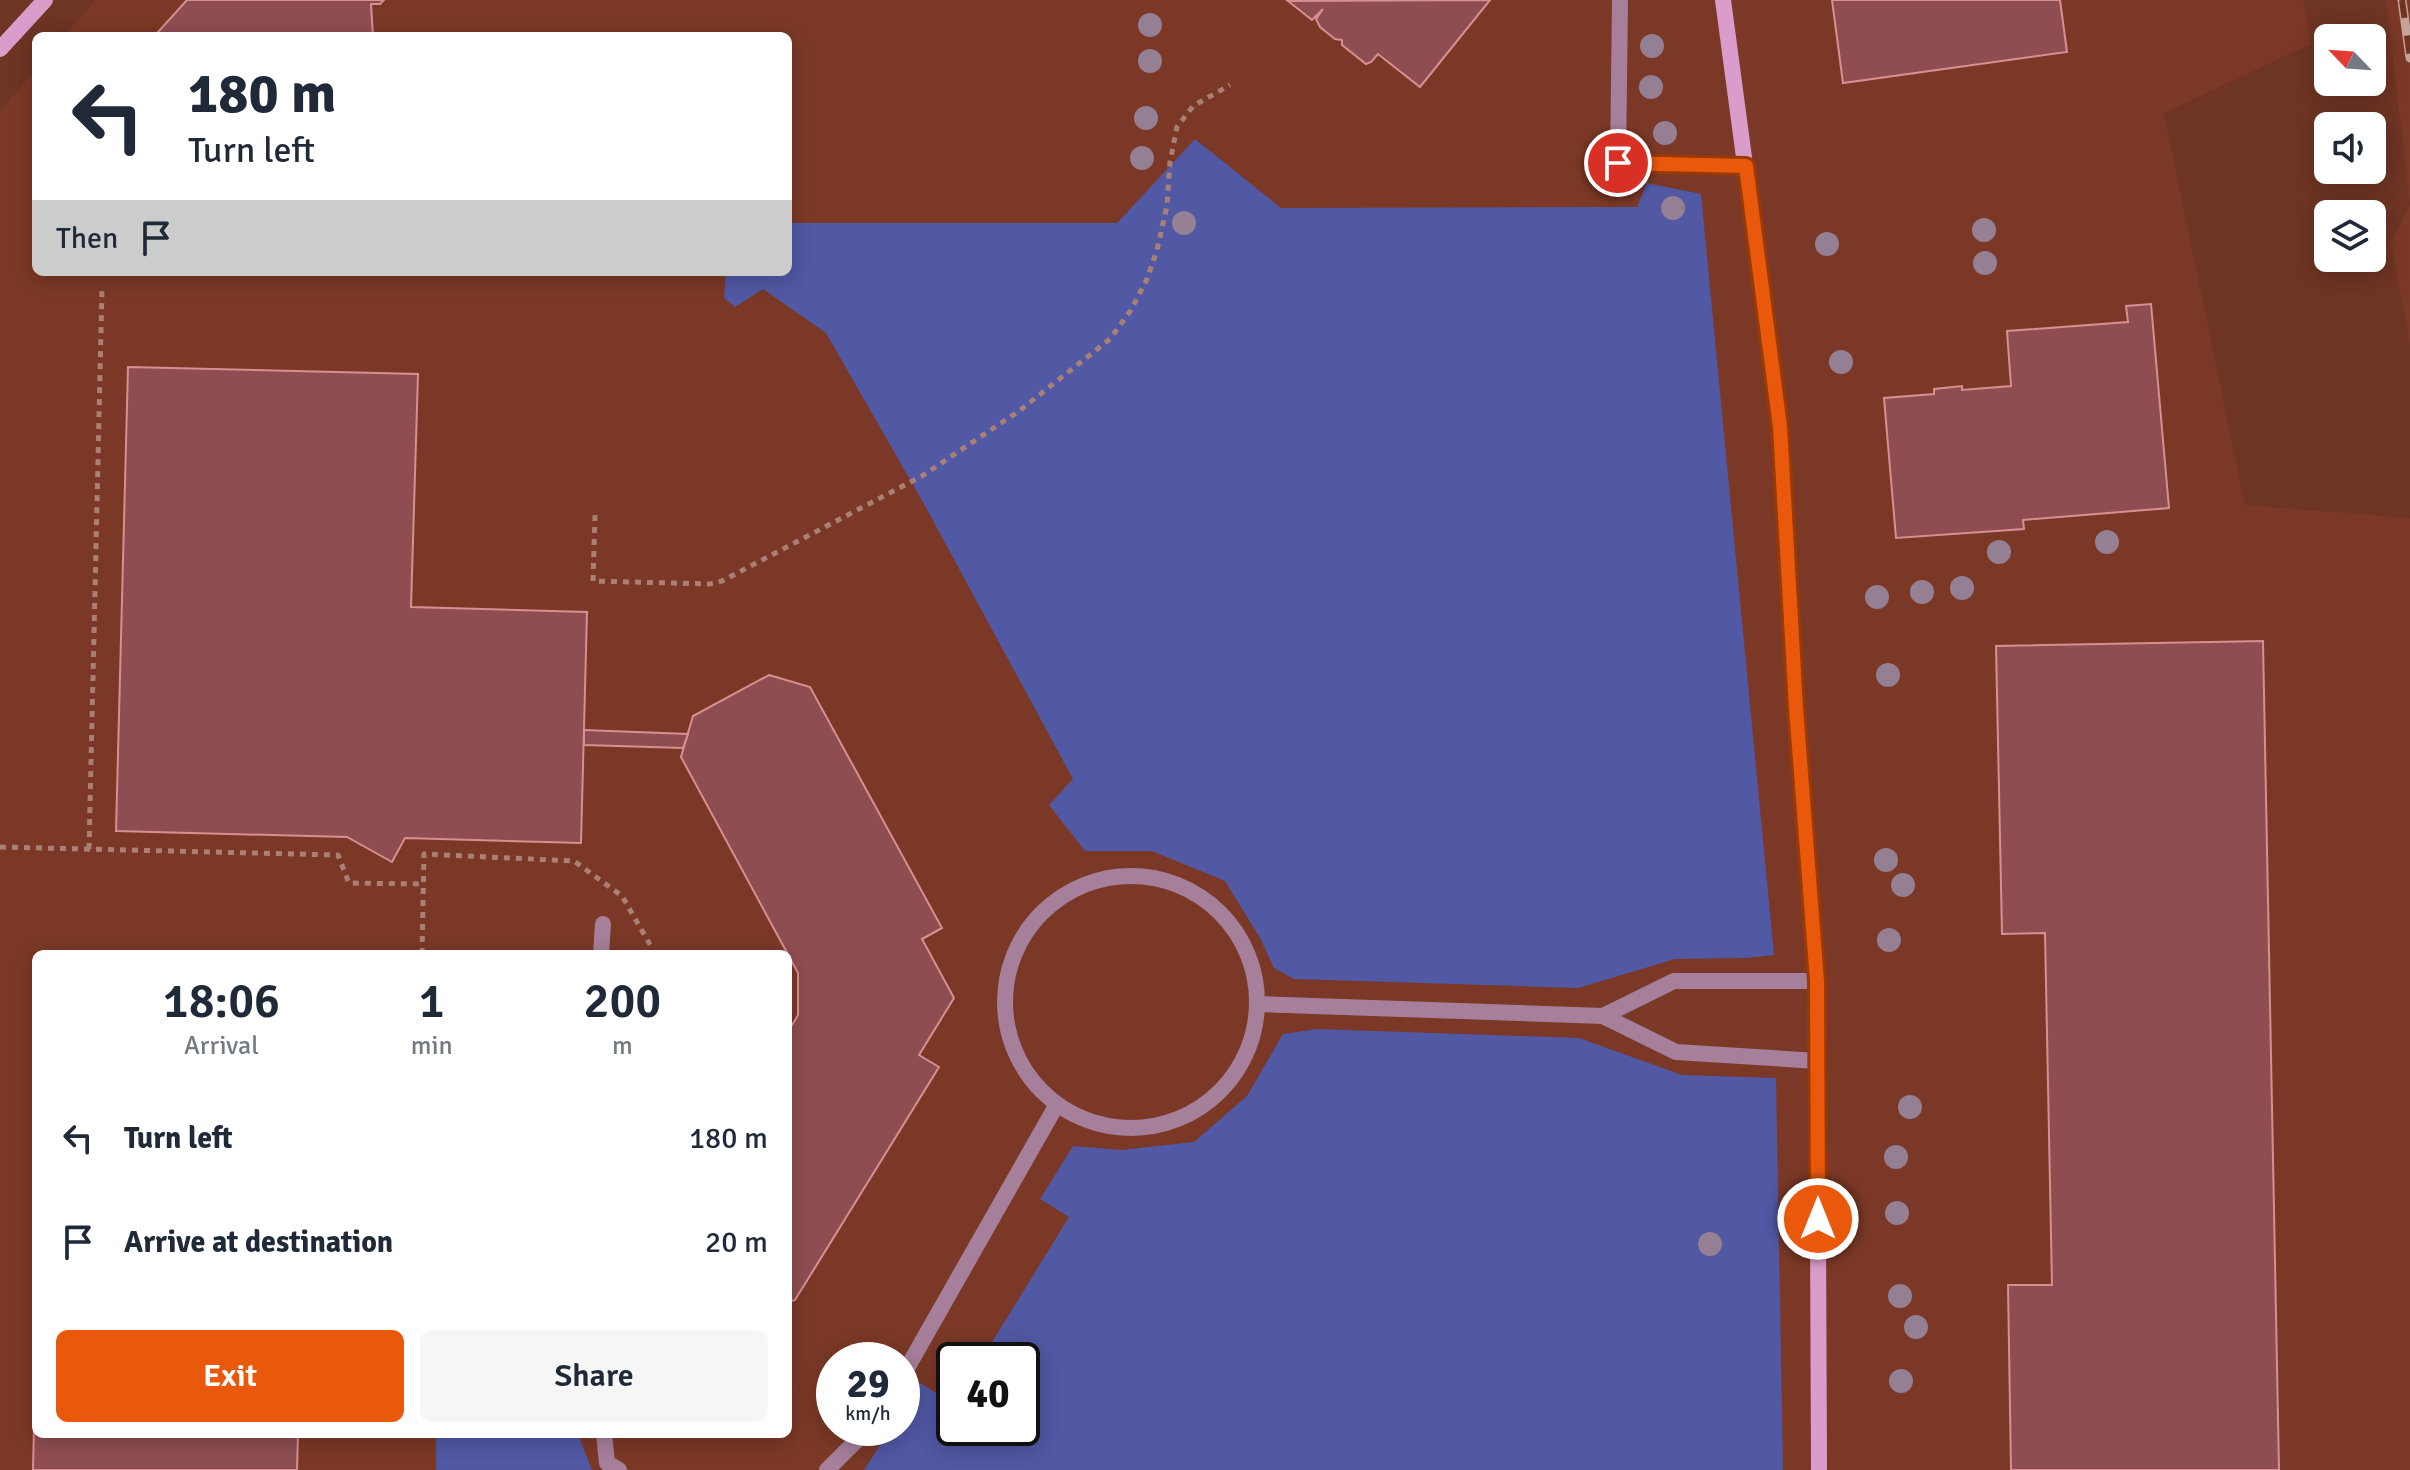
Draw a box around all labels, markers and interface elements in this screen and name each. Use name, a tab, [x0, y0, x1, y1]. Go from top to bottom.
north arrow	[2314, 24, 2386, 96]
map controls	[2314, 24, 2386, 272]
text: 180 m	[188, 59, 336, 128]
icon: left	[56, 64, 160, 168]
button: sound	[2314, 112, 2386, 184]
text: Turn left	[188, 128, 315, 173]
pin	[1584, 129, 1652, 197]
icon: arrive	[1596, 141, 1640, 185]
button: layers	[2314, 200, 2386, 272]
icon: arrive	[134, 216, 178, 260]
text: Then	[56, 220, 118, 257]
text: 18:06	[163, 972, 280, 1031]
text: 1	[419, 972, 445, 1031]
text: 200	[583, 972, 661, 1031]
text: Arrival	[184, 1030, 259, 1062]
text: min	[411, 1030, 453, 1062]
text: m	[612, 1030, 633, 1062]
icon: left	[56, 1116, 100, 1160]
text: Turn left	[124, 1120, 233, 1157]
text: 180 m	[689, 1120, 768, 1157]
position arrow	[1776, 1177, 1860, 1261]
icon: arrive	[56, 1220, 100, 1264]
text: Arrive at destination	[124, 1224, 393, 1261]
text: 20 m	[705, 1224, 768, 1261]
button: Exit	[56, 1330, 404, 1422]
button: Share	[420, 1330, 768, 1422]
speed limit sign: 40	[936, 1342, 1040, 1446]
text: 29	[846, 1359, 890, 1409]
text: km/h	[845, 1401, 891, 1426]

